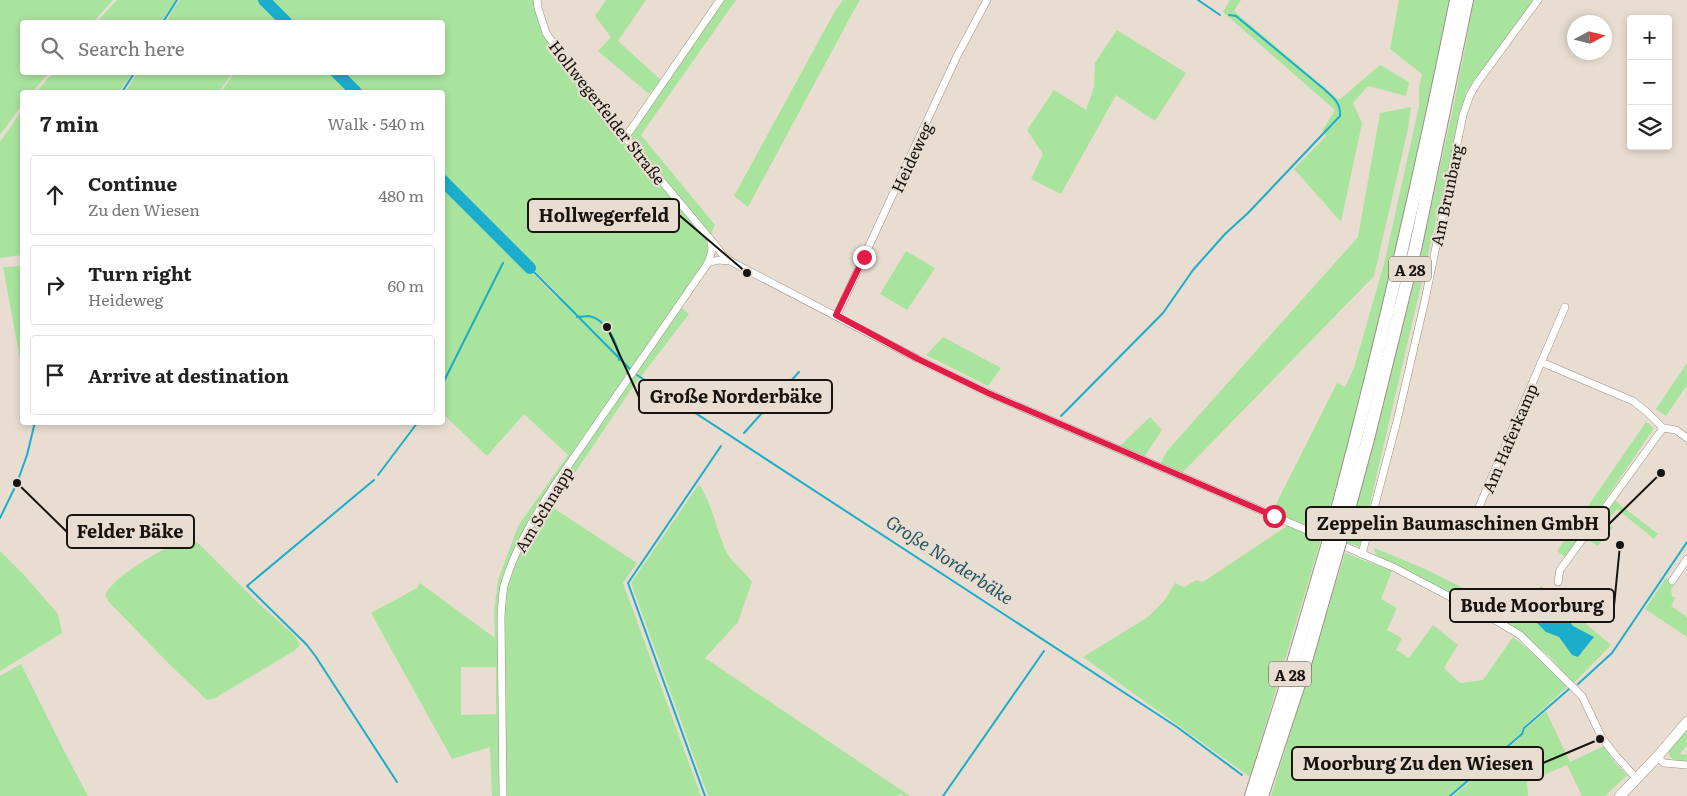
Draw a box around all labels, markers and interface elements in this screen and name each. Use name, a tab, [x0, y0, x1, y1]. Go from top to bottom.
north arrow	[1567, 15, 1612, 60]
map controls	[1627, 15, 1672, 150]
button: +	[1627, 15, 1672, 60]
search box	[20, 20, 445, 75]
icon: search	[38, 34, 66, 62]
text: Search here	[78, 34, 185, 62]
street label: Hollwegerfelder Straße	[544, 35, 672, 189]
button: −	[1627, 60, 1672, 105]
button: layers	[1627, 105, 1672, 150]
text: 7 min	[40, 107, 99, 138]
text: Walk · 540 m	[327, 111, 425, 135]
street label: Heideweg	[884, 118, 938, 196]
street label: Am Brunbarg	[1424, 142, 1468, 248]
text: Continue	[88, 169, 177, 197]
icon: ahead	[41, 181, 69, 209]
text: 480 m	[378, 183, 424, 207]
text: Zu den Wiesen	[88, 197, 200, 221]
callout: Hollwegerfeld	[528, 199, 679, 232]
text: Hollwegerfeld	[539, 201, 670, 228]
route end	[853, 246, 876, 269]
road number: A 28	[1389, 256, 1431, 282]
text: Turn right	[88, 259, 192, 287]
icon: right	[41, 271, 69, 299]
text: 60 m	[387, 273, 424, 297]
text: Heideweg	[88, 287, 163, 311]
icon: arrive	[41, 361, 69, 389]
text: Arrive at destination	[88, 361, 289, 389]
street label: Am Haferkamp	[1475, 379, 1543, 497]
callout: Große Norderbäke	[639, 380, 832, 413]
text: Große Norderbäke	[650, 382, 822, 409]
street label: Am Schnapp	[508, 461, 578, 557]
route start	[1263, 505, 1286, 528]
callout: Zeppelin Baumaschinen GmbH	[1306, 507, 1609, 540]
water label: Große Norderbäke	[881, 508, 1019, 610]
text: Zeppelin Baumaschinen GmbH	[1317, 509, 1599, 536]
callout: Felder Bäke	[67, 515, 194, 548]
text: Felder Bäke	[76, 517, 184, 544]
callout: Bude Moorburg	[1450, 589, 1614, 622]
text: Bude Moorburg	[1460, 591, 1605, 618]
road number: A 28	[1269, 662, 1311, 686]
callout: Moorburg Zu den Wiesen	[1292, 747, 1543, 780]
text: Moorburg Zu den Wiesen	[1303, 749, 1534, 776]

